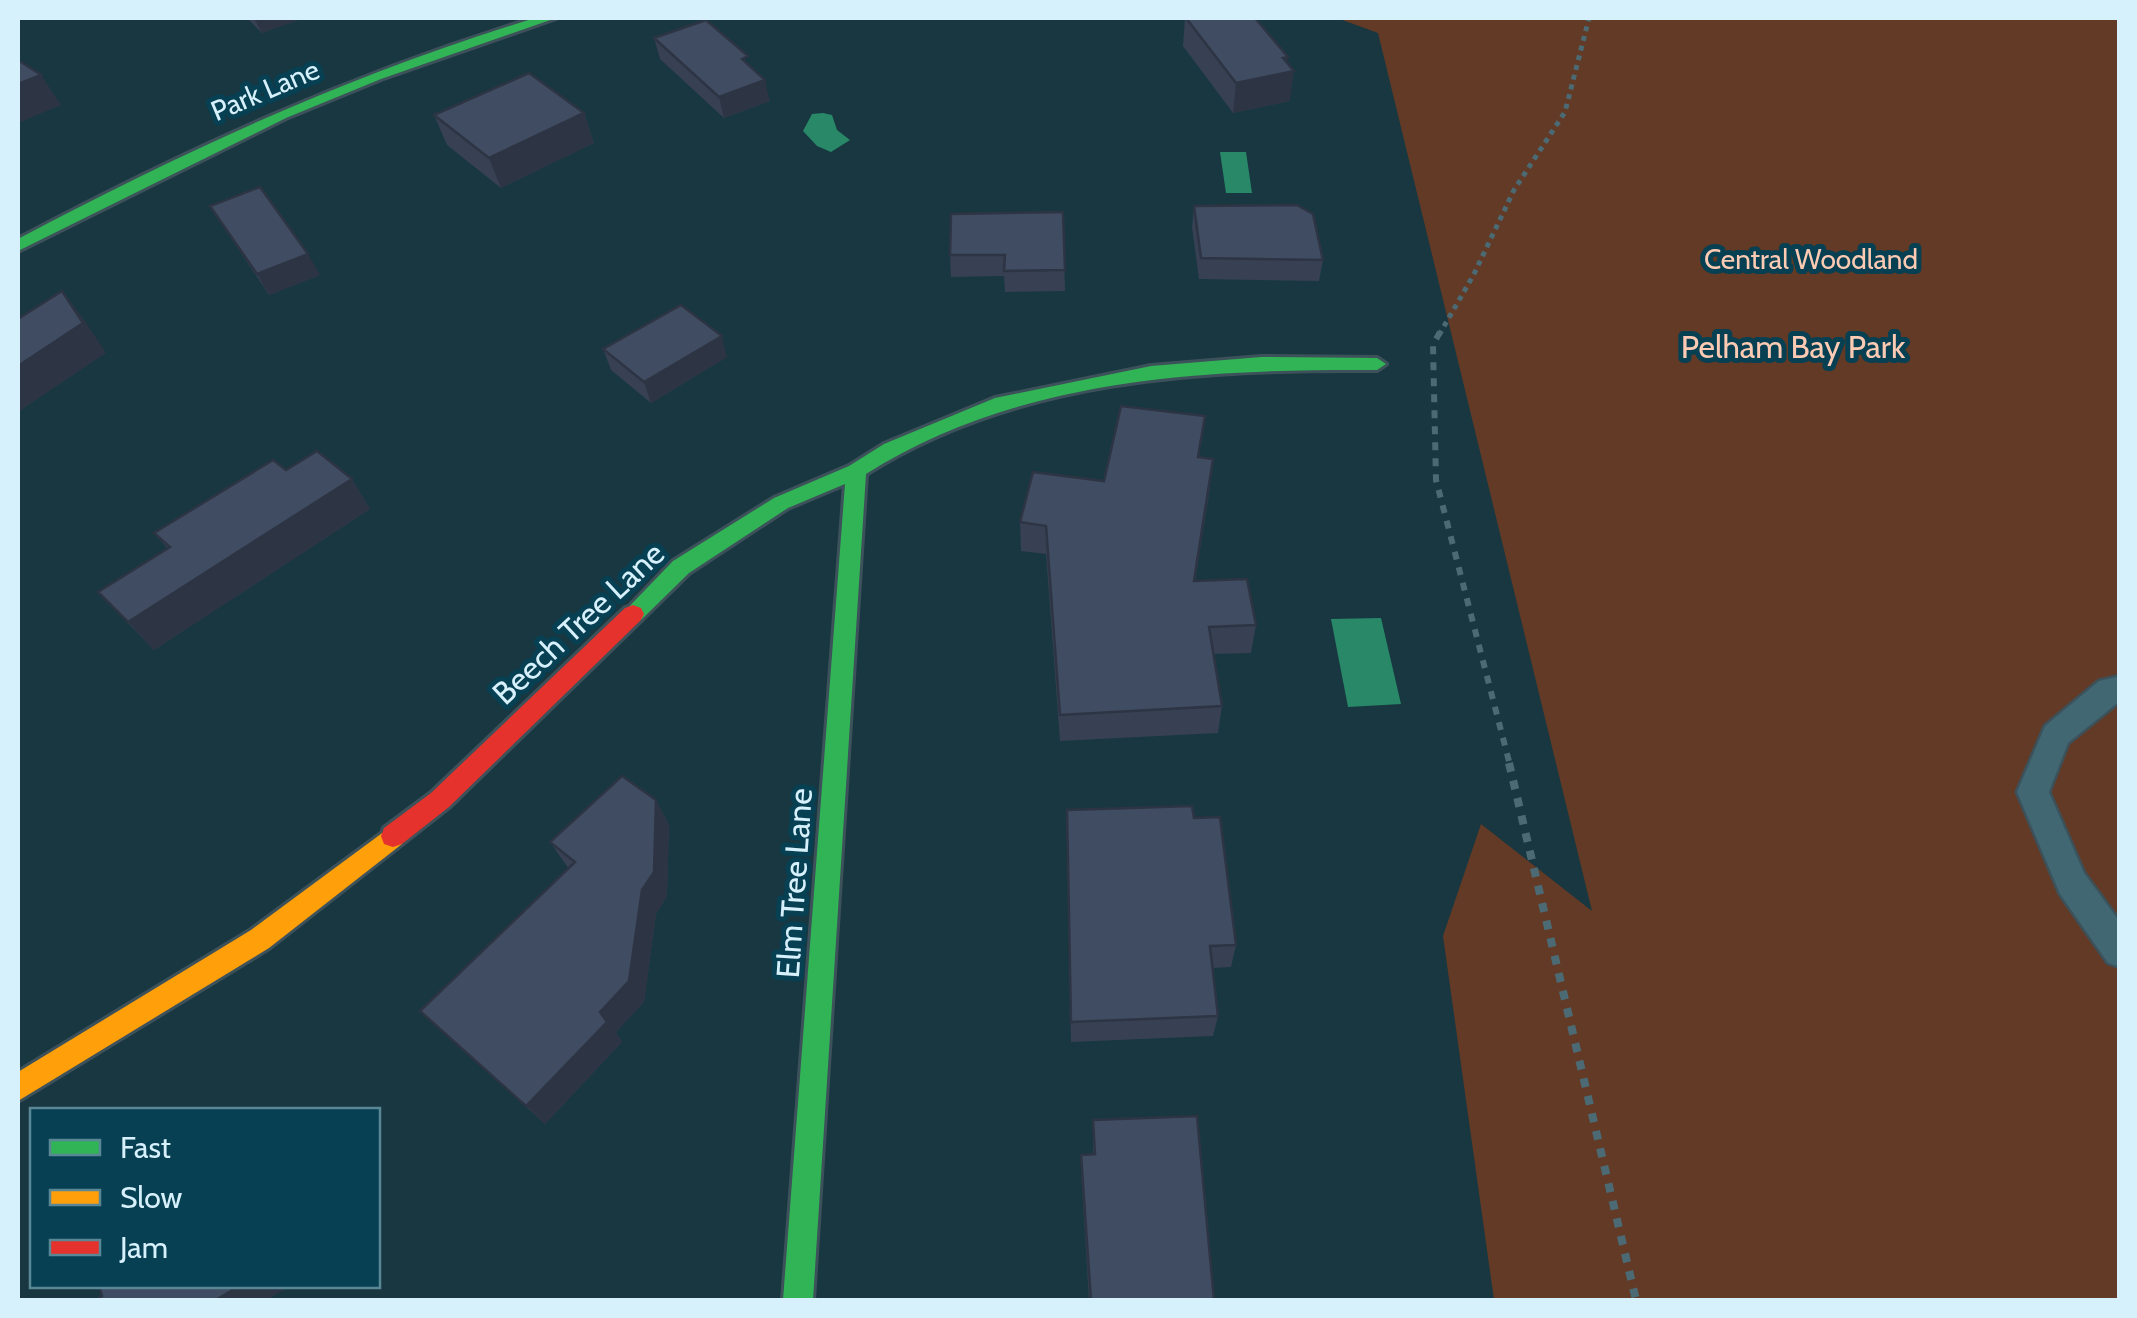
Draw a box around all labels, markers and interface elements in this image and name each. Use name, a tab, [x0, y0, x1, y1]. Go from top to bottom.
street label: Park Lane	[206, 52, 324, 128]
park label: Central Woodland	[1704, 242, 1918, 276]
park label: Pelham Bay Park	[1681, 327, 1906, 366]
street label: Beech Tree Lane	[484, 534, 672, 712]
street label: Elm Tree Lane	[768, 787, 820, 979]
legend	[30, 1108, 380, 1288]
text: Fast	[120, 1129, 171, 1166]
text: Slow	[120, 1179, 183, 1216]
text: Jam	[119, 1229, 168, 1266]

